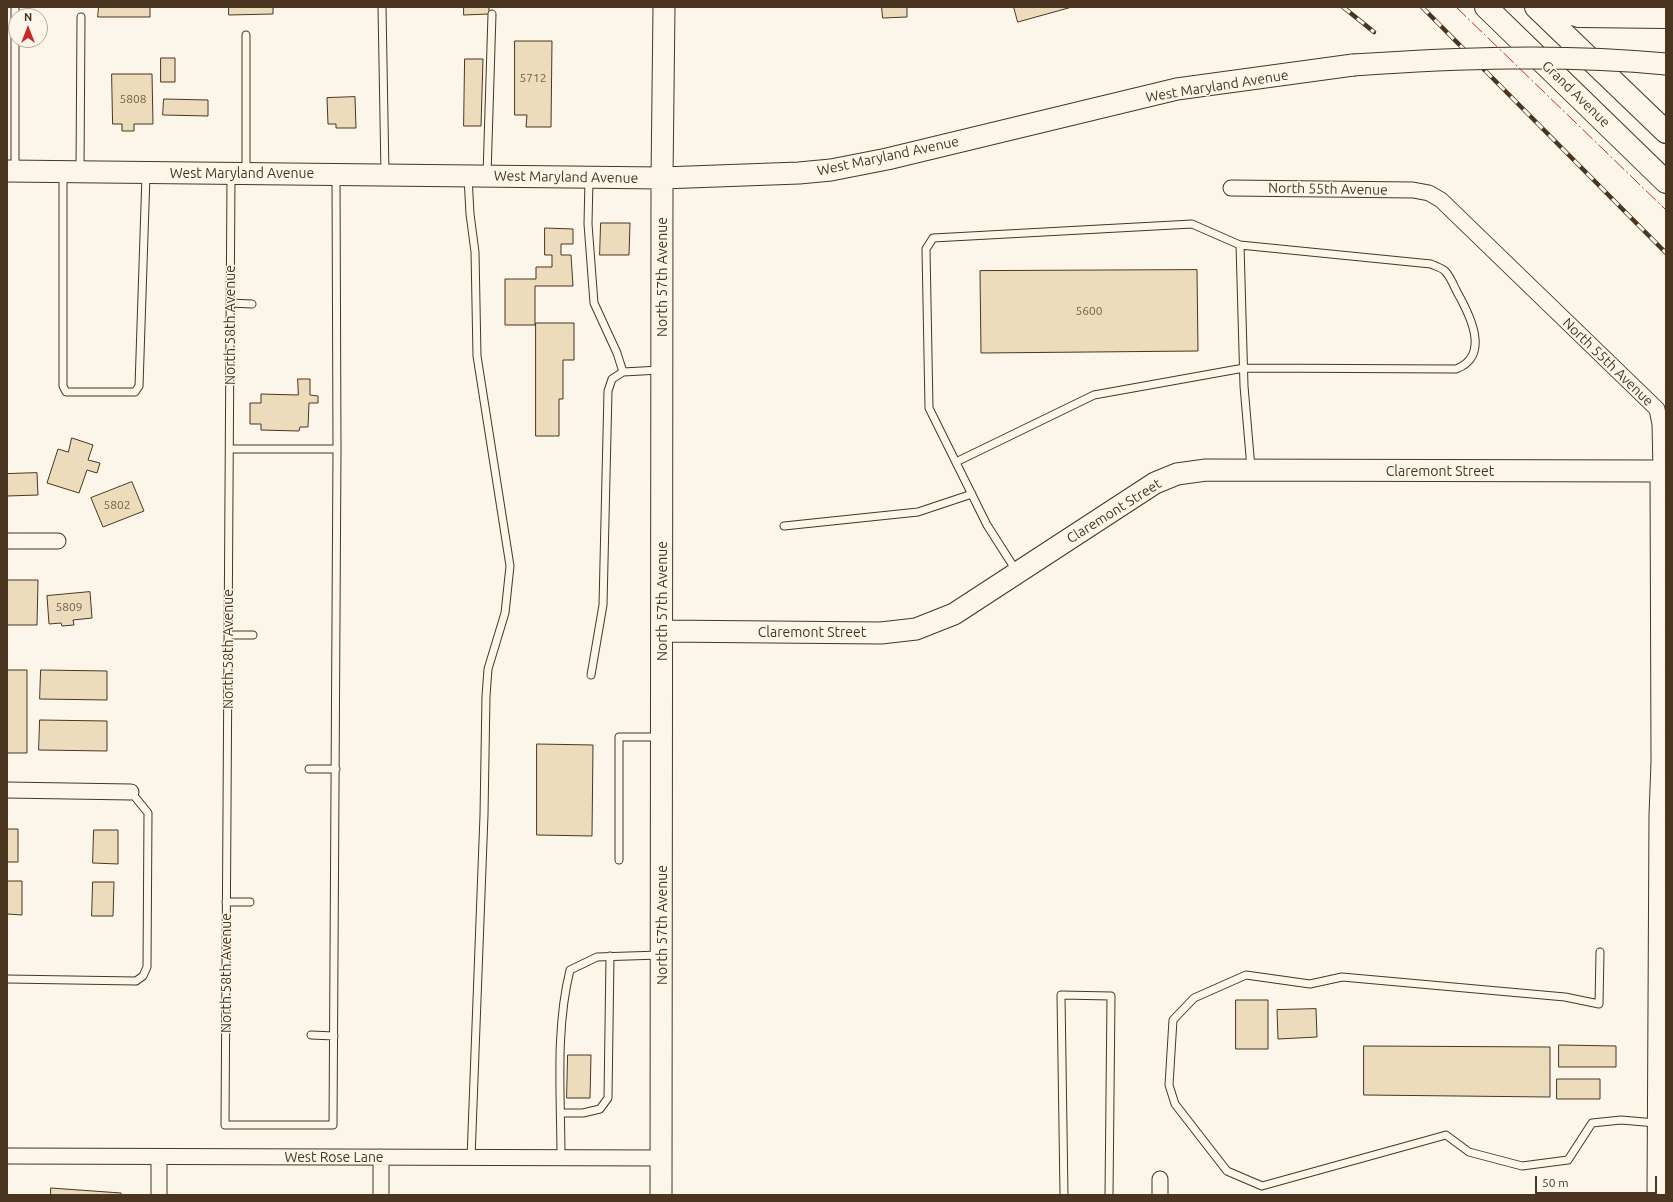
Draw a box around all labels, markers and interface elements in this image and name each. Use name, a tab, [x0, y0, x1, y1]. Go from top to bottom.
north arrow	[8, 8, 48, 48]
text: N	[24, 11, 32, 23]
street label: Grand Avenue	[1538, 57, 1614, 131]
street label: West Maryland Avenue	[1144, 66, 1290, 106]
house number: 5712	[519, 71, 547, 85]
house number: 5808	[119, 92, 147, 106]
street label: West Maryland Avenue	[816, 133, 960, 179]
street label: West Maryland Avenue	[170, 165, 314, 181]
street label: West Maryland Avenue	[494, 167, 638, 187]
street label: North 55th Avenue	[1268, 180, 1388, 198]
street label: North 57th Avenue	[654, 217, 670, 337]
street label: North 58th Avenue	[222, 265, 238, 385]
house number: 5600	[1075, 304, 1103, 318]
street label: North 55th Avenue	[1559, 314, 1657, 410]
street label: Claremont Street	[1386, 463, 1494, 479]
street label: Claremont Street	[1064, 475, 1164, 547]
house number: 5802	[103, 498, 131, 512]
street label: North 57th Avenue	[654, 541, 670, 661]
street label: North 58th Avenue	[220, 589, 236, 709]
house number: 5809	[55, 600, 83, 614]
street label: Claremont Street	[758, 624, 866, 640]
street label: North 57th Avenue	[654, 865, 670, 985]
street label: North 58th Avenue	[218, 913, 234, 1033]
street label: West Rose Lane	[284, 1149, 384, 1165]
scale bar	[1537, 1168, 1659, 1194]
text: 50 m	[1542, 1176, 1569, 1189]

